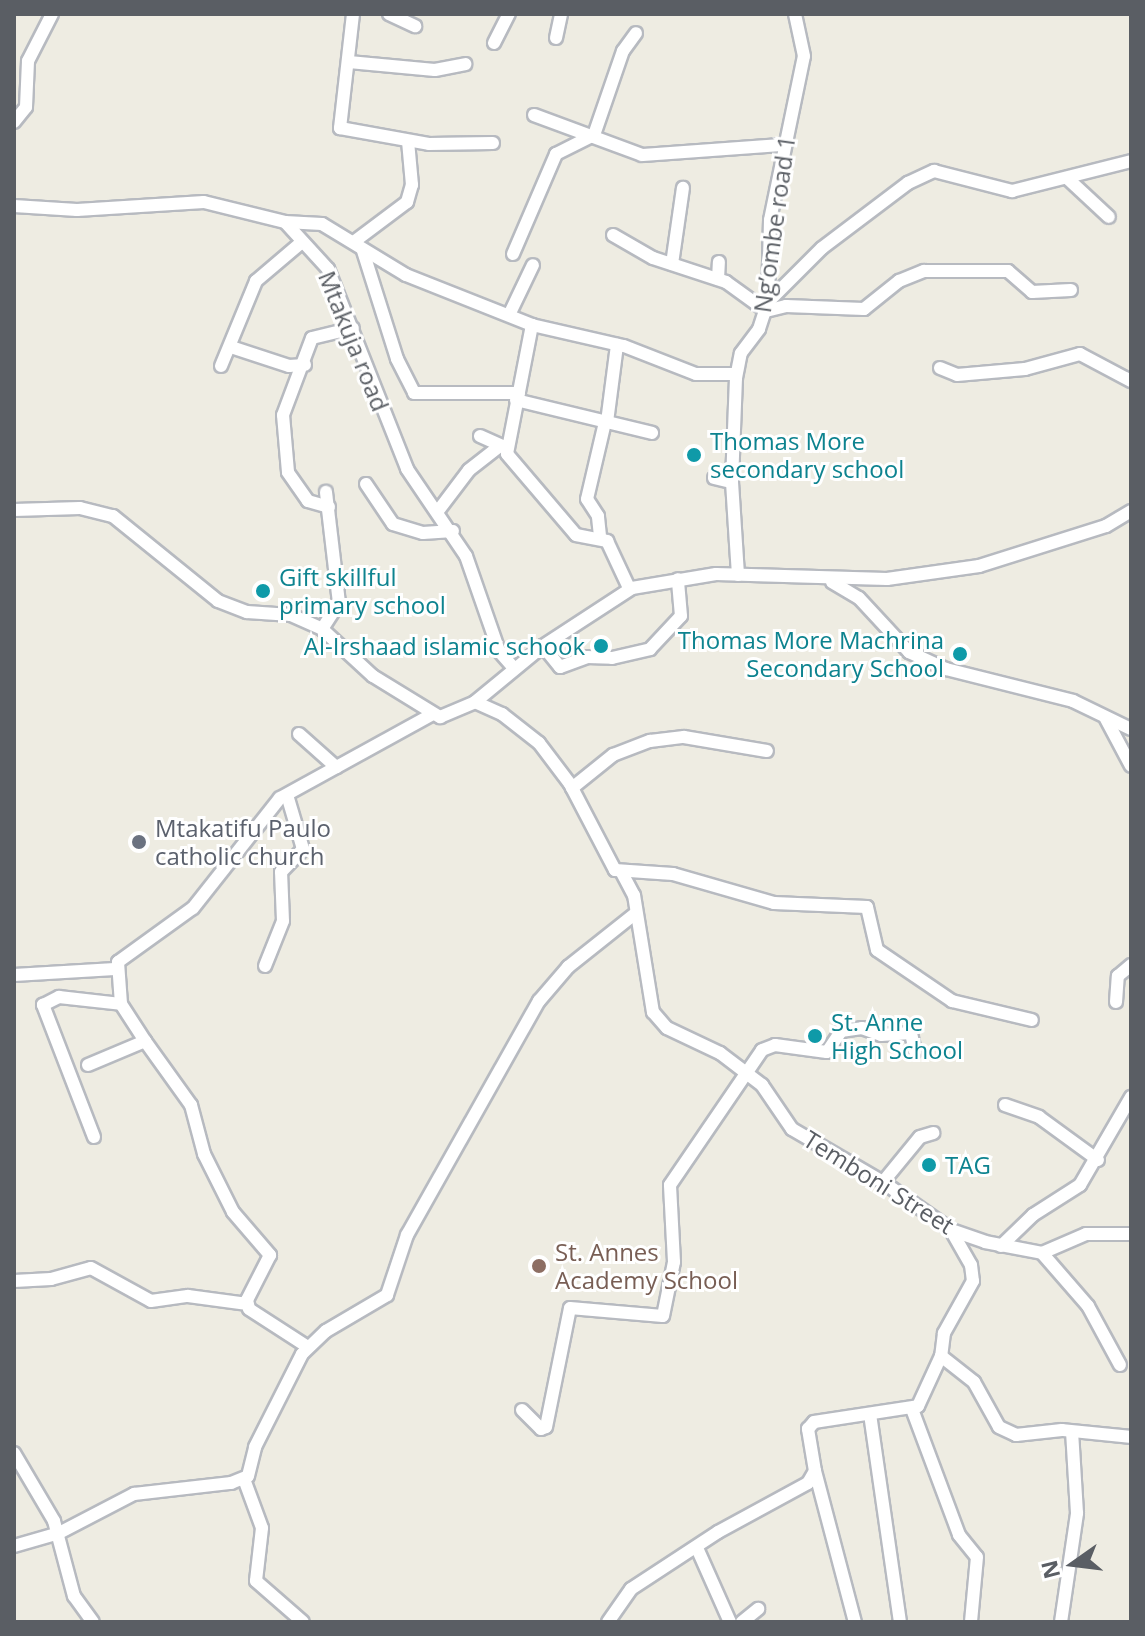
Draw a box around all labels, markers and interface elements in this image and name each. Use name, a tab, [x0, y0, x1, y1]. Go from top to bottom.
street label: Ng’ombe road 1	[747, 134, 801, 314]
street label: Mtakuja road	[313, 267, 395, 415]
place label: Thomas More secondary school	[710, 427, 904, 483]
marker: Thomas More secondary school	[685, 446, 703, 464]
place label: Gift skillful primary school	[279, 563, 446, 619]
marker: Gift skillful primary school	[254, 582, 272, 600]
place label: Thomas More Machrina Secondary School	[678, 626, 944, 682]
place label: Al-Irshaad islamic schook	[304, 632, 585, 660]
marker: Al-Irshaad islamic schook	[592, 637, 610, 655]
marker: Thomas More Machrina Secondary School	[951, 645, 969, 663]
place label: Mtakatifu Paulo catholic church	[155, 814, 331, 870]
marker: Mtakatifu Paulo catholic church	[130, 833, 148, 851]
place label: St. Anne High School	[831, 1008, 963, 1064]
marker: St. Anne High School	[806, 1027, 824, 1045]
street label: Temboni Street	[798, 1124, 960, 1240]
place label: TAG	[945, 1151, 991, 1179]
marker: TAG	[920, 1156, 938, 1174]
place label: St. Annes Academy School	[555, 1238, 738, 1294]
marker: St. Annes Academy School	[530, 1257, 548, 1275]
north arrow	[1033, 1524, 1113, 1604]
text: N	[1033, 1558, 1066, 1582]

